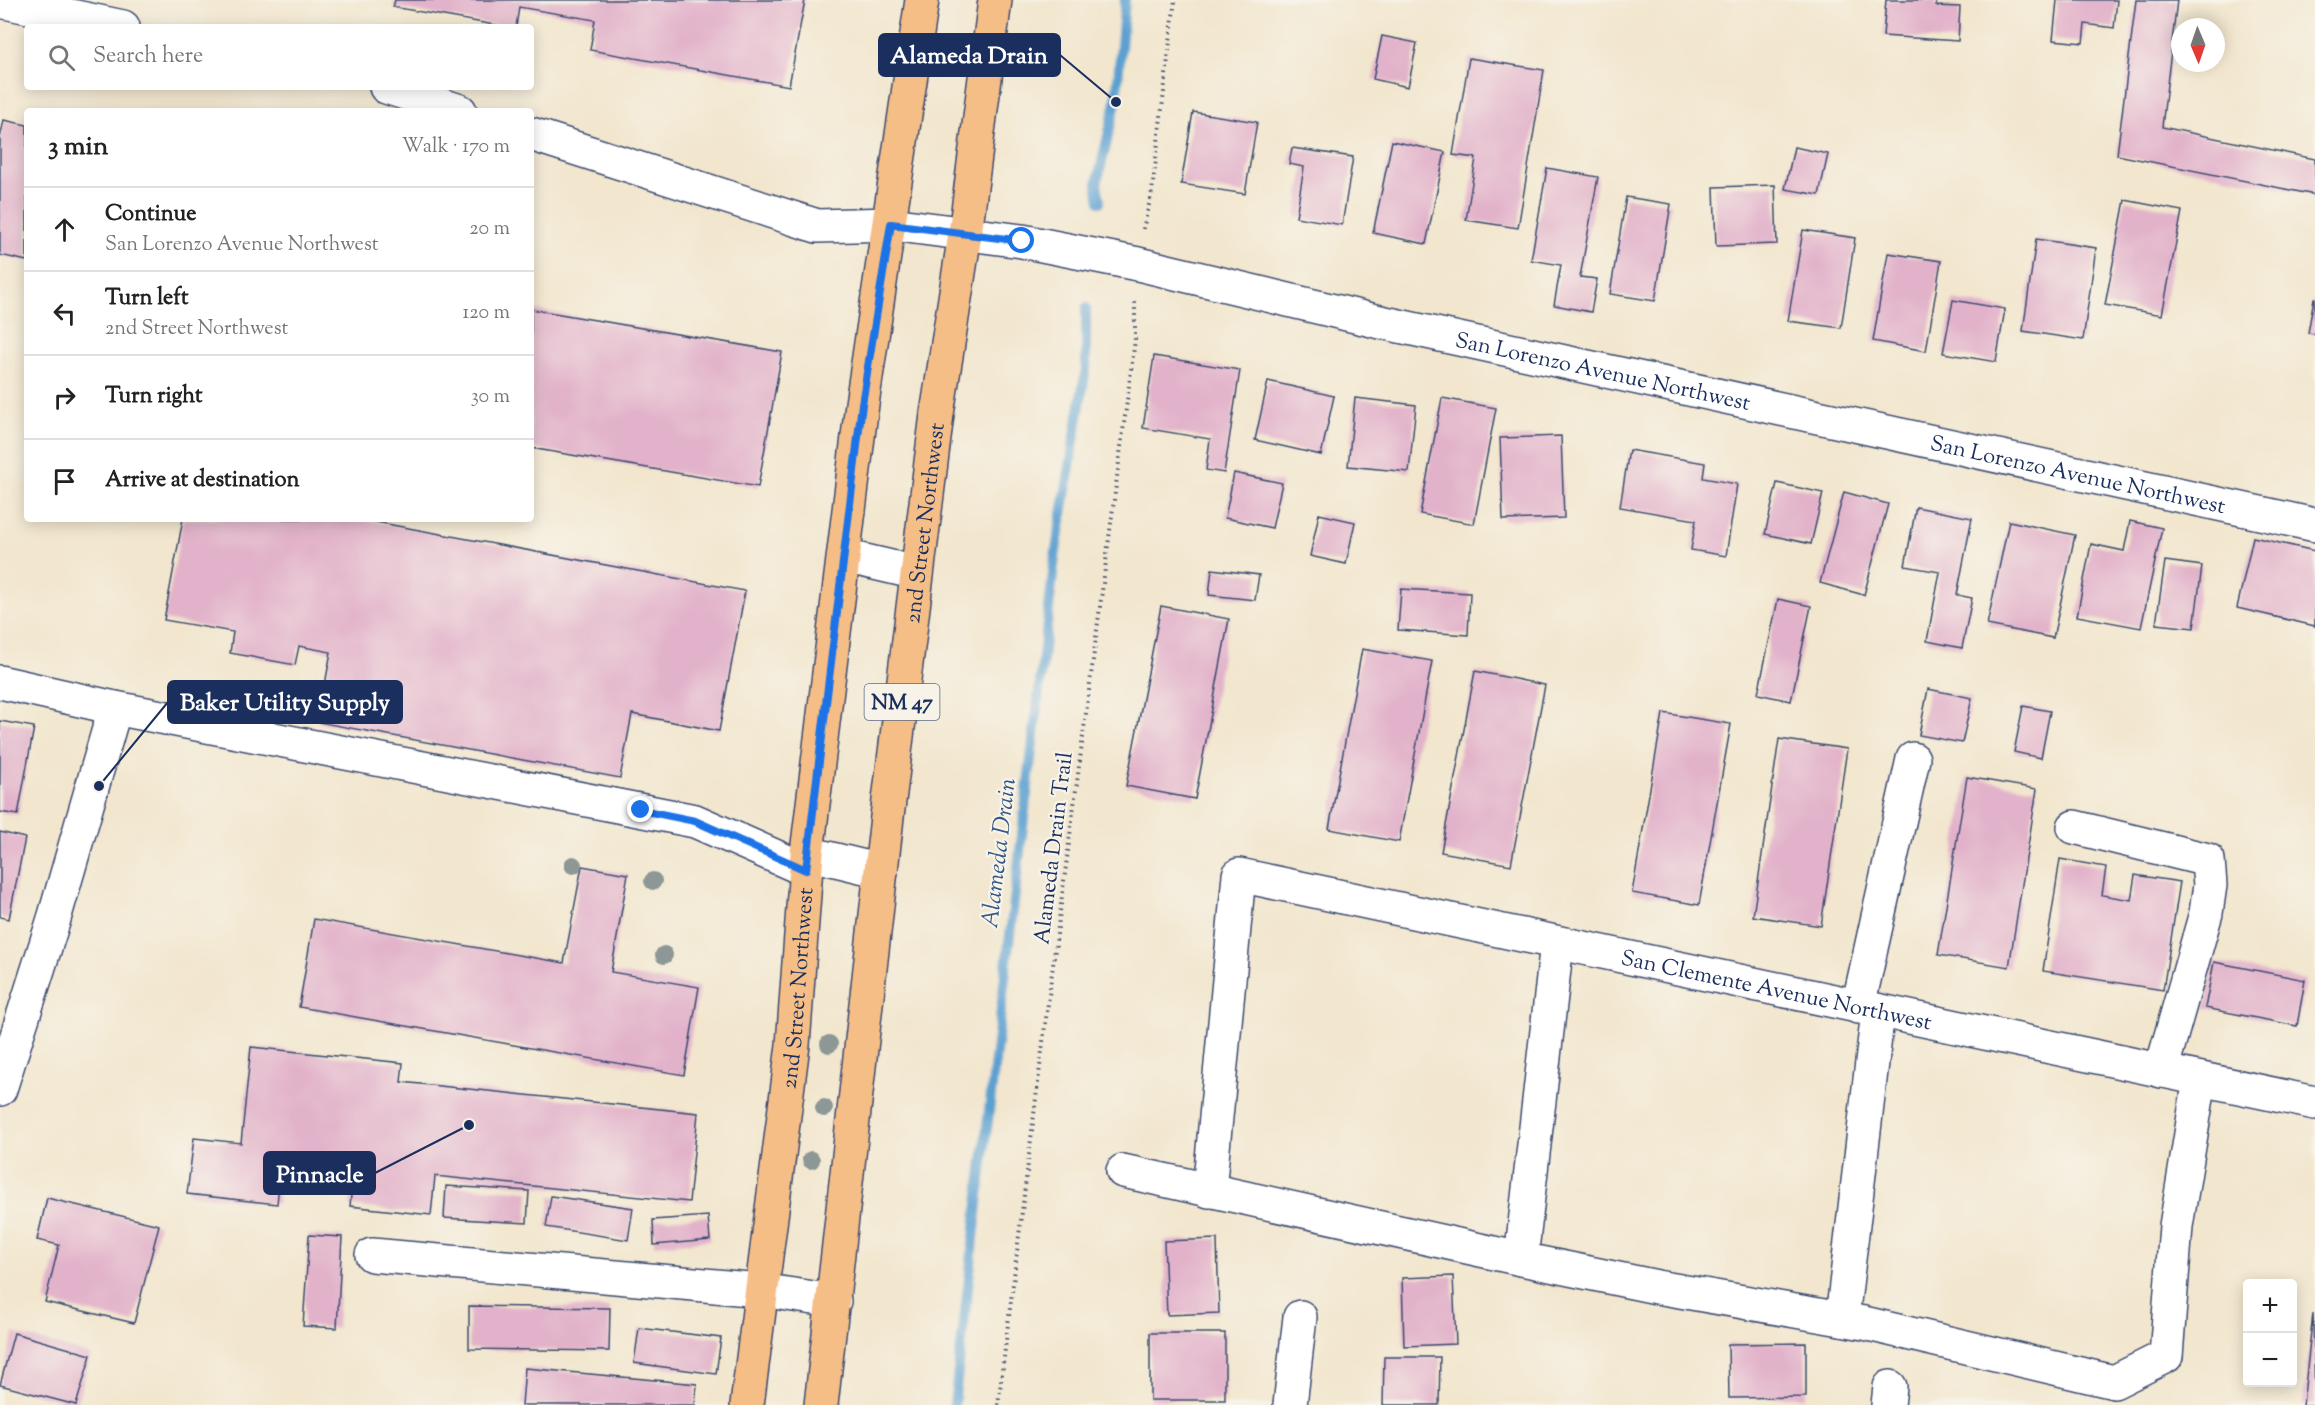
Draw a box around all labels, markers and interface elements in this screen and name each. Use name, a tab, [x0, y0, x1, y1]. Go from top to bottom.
north arrow	[2171, 18, 2225, 72]
search box	[24, 24, 534, 90]
callout: Alameda Drain	[879, 34, 1060, 76]
text: Alameda Drain	[890, 40, 1049, 74]
icon: search	[45, 41, 78, 74]
text: Search here	[93, 41, 203, 73]
text: 3 min	[48, 129, 108, 166]
text: Walk · 170 m	[402, 133, 510, 162]
text: Continue	[105, 199, 196, 231]
icon: ahead	[48, 213, 81, 246]
text: 20 m	[469, 215, 510, 244]
route start	[1008, 227, 1034, 253]
text: San Lorenzo Avenue Northwest	[105, 231, 379, 260]
text: Turn left	[105, 283, 188, 315]
icon: left	[48, 297, 81, 330]
text: 120 m	[462, 299, 510, 328]
text: 2nd Street Northwest	[105, 315, 288, 344]
street label: San Lorenzo Avenue Northwest	[1452, 326, 1754, 421]
icon: right	[48, 381, 81, 414]
text: Turn right	[105, 381, 202, 413]
text: 30 m	[471, 383, 510, 412]
street label: 2nd Street Northwest	[898, 421, 955, 625]
street label: San Lorenzo Avenue Northwest	[1927, 429, 2228, 524]
icon: arrive	[48, 465, 81, 498]
text: Arrive at destination	[105, 465, 300, 497]
callout: Baker Utility Supply	[168, 681, 402, 723]
road number: NM 47	[864, 684, 940, 720]
text: Baker Utility Supply	[180, 687, 390, 721]
street label: Alameda Drain Trail	[1027, 750, 1083, 946]
water label: Alameda Drain	[974, 776, 1026, 930]
route end	[627, 796, 653, 822]
street label: 2nd Street Northwest	[775, 886, 823, 1091]
street label: San Clemente Avenue Northwest	[1618, 943, 1935, 1040]
callout: Pinnacle	[264, 1152, 375, 1194]
text: Pinnacle	[276, 1159, 364, 1193]
map controls	[2243, 1279, 2297, 1387]
button: +	[2243, 1279, 2297, 1333]
button: −	[2243, 1333, 2297, 1387]

